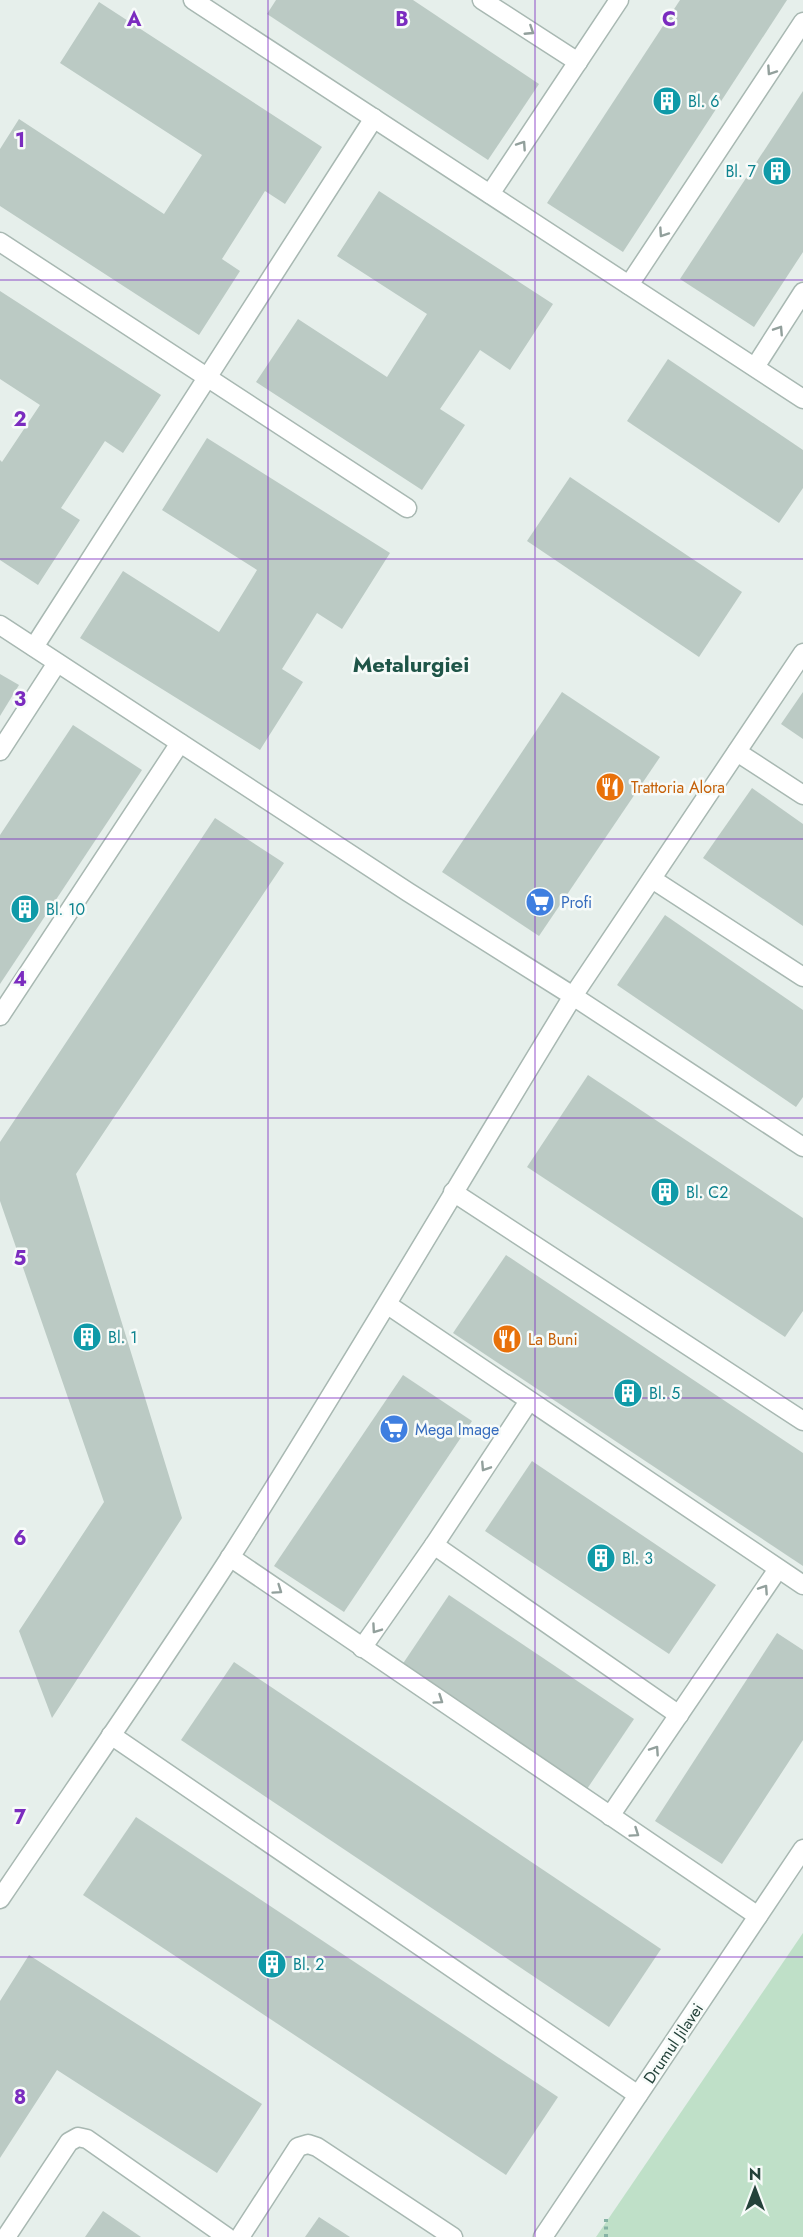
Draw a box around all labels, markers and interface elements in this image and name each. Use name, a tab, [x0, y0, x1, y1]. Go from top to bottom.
text: A	[126, 5, 142, 34]
text: B	[395, 5, 409, 34]
text: C	[662, 5, 676, 34]
one-way arrow	[524, 23, 534, 35]
one-way arrow	[766, 65, 778, 75]
building icon: Bl. 6	[651, 85, 683, 117]
place label: Bl. 6	[688, 90, 719, 113]
text: 1	[15, 126, 25, 155]
one-way arrow	[515, 141, 526, 152]
building icon: Bl. 7	[761, 155, 793, 187]
place label: Bl. 7	[725, 160, 757, 183]
one-way arrow	[659, 227, 670, 238]
one-way arrow	[772, 326, 783, 337]
text: 2	[13, 405, 27, 434]
district label: Metalurgiei	[353, 648, 469, 680]
text: 3	[14, 685, 26, 714]
restaurant icon: Trattoria Alora	[594, 771, 626, 803]
place label: Trattoria Alora	[631, 776, 725, 799]
supermarket icon: Profi	[524, 886, 556, 918]
place label: Profi	[561, 891, 592, 914]
building icon: Bl. 10	[9, 893, 41, 925]
place label: Bl. 10	[46, 898, 85, 921]
text: 4	[13, 965, 27, 994]
building icon: Bl. C2	[649, 1176, 681, 1208]
place label: Bl. C2	[686, 1181, 728, 1204]
text: 5	[14, 1244, 27, 1273]
building icon: Bl. 1	[71, 1321, 103, 1353]
restaurant icon: La Buni	[491, 1323, 523, 1355]
place label: Bl. 1	[108, 1326, 137, 1349]
place label: La Buni	[528, 1328, 578, 1351]
building icon: Bl. 5	[612, 1377, 644, 1409]
place label: Bl. 5	[649, 1382, 680, 1405]
supermarket icon: Mega Image	[378, 1413, 410, 1445]
place label: Mega Image	[415, 1418, 499, 1441]
one-way arrow	[482, 1461, 493, 1472]
text: 6	[13, 1524, 27, 1553]
building icon: Bl. 3	[585, 1542, 617, 1574]
place label: Bl. 3	[622, 1547, 653, 1570]
one-way arrow	[271, 1583, 282, 1594]
one-way arrow	[757, 1584, 768, 1595]
one-way arrow	[372, 1622, 383, 1633]
one-way arrow	[432, 1693, 443, 1704]
one-way arrow	[648, 1746, 659, 1757]
text: 7	[14, 1803, 27, 1832]
one-way arrow	[629, 1826, 640, 1837]
building icon: Bl. 2	[256, 1948, 288, 1980]
place label: Bl. 2	[293, 1953, 324, 1976]
street label: Drumul Jilavei	[638, 1998, 709, 2088]
text: 8	[14, 2083, 26, 2112]
north arrow	[725, 2159, 785, 2219]
text: N	[749, 2163, 761, 2186]

